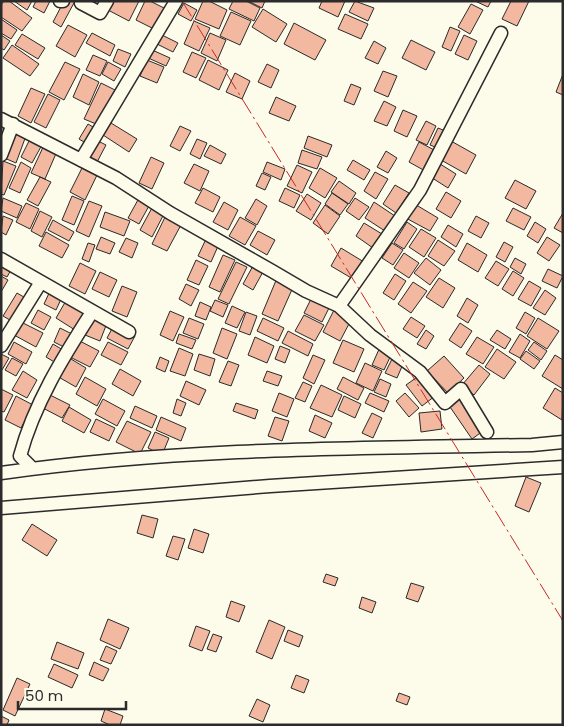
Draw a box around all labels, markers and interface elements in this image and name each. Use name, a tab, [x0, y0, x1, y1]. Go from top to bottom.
scale bar	[18, 678, 125, 710]
text: 50 m	[25, 685, 63, 706]

